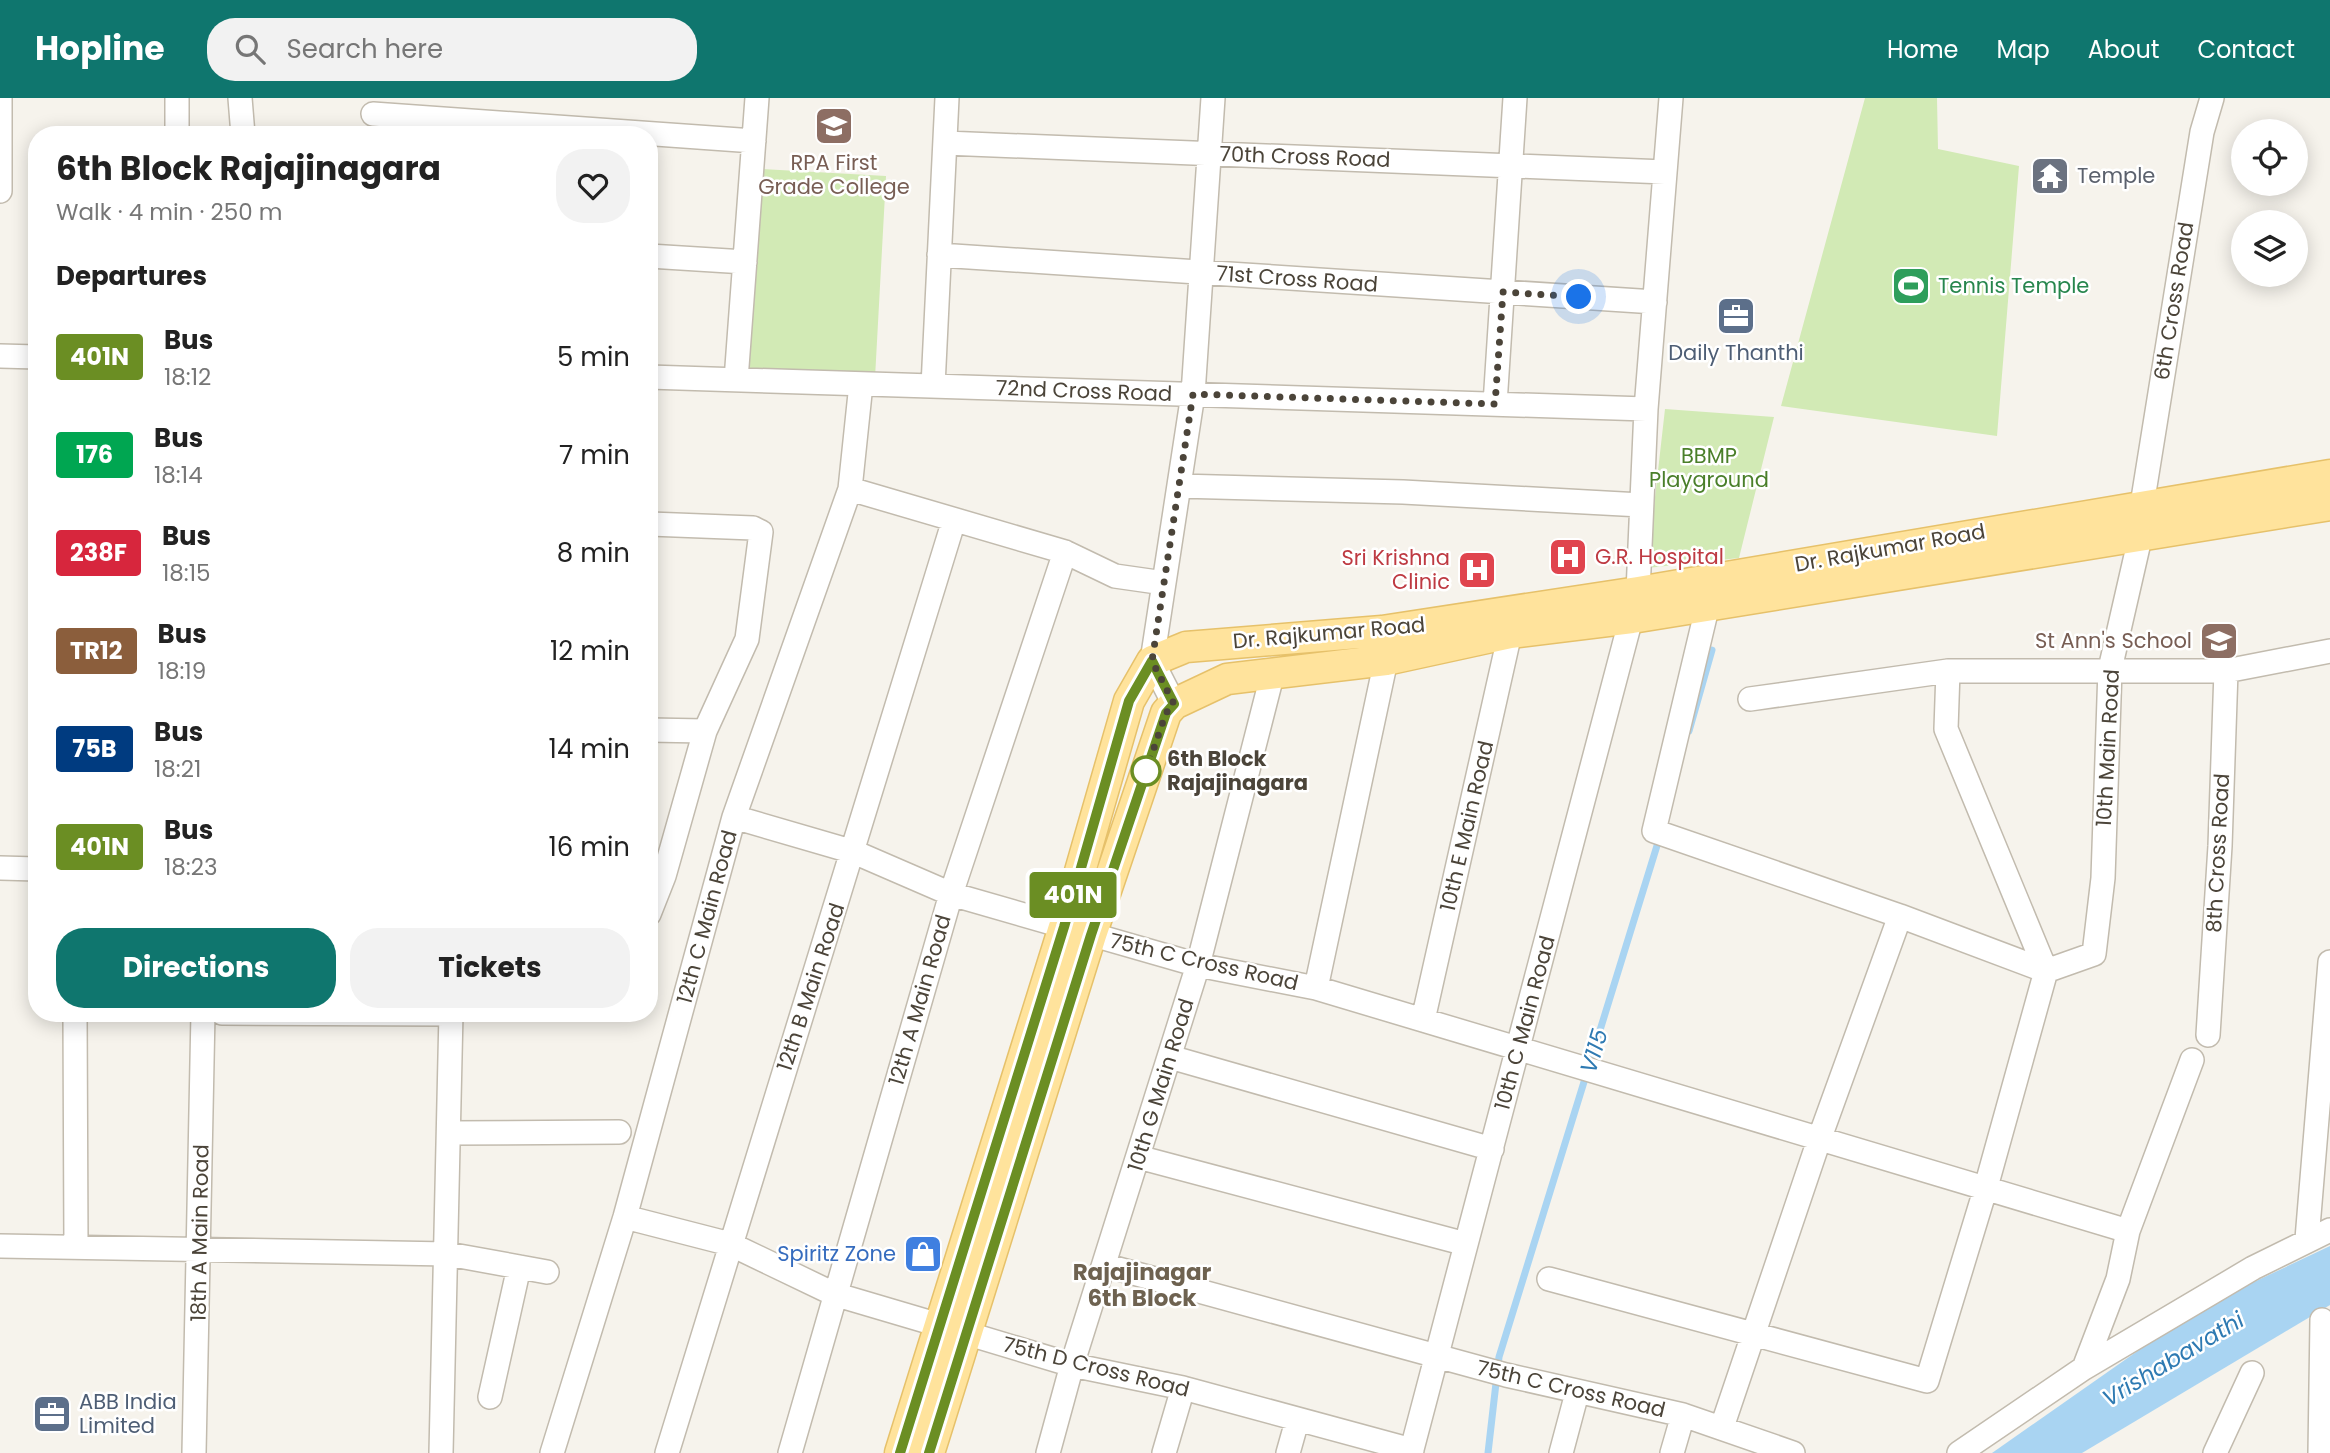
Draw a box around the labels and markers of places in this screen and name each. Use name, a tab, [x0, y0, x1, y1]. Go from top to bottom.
school or university icon: RPA First Grade College	[813, 105, 855, 147]
place label: RPA First Grade College	[758, 148, 910, 201]
temple icon: Temple	[2029, 155, 2071, 197]
place label: Temple	[2077, 161, 2155, 190]
sports icon: Tennis Temple	[1890, 265, 1932, 307]
place label: Tennis Temple	[1938, 271, 2089, 300]
office icon: Daily Thanthi	[1715, 295, 1757, 337]
place label: Daily Thanthi	[1668, 338, 1804, 367]
hospital icon: G.R. Hospital	[1547, 536, 1589, 578]
place label: G.R. Hospital	[1595, 542, 1724, 571]
place label: Sri Krishna Clinic	[1341, 543, 1450, 596]
hospital icon: Sri Krishna Clinic	[1456, 549, 1498, 591]
school or university icon: St Ann's School	[2198, 620, 2240, 662]
place label: St Ann's School	[2035, 626, 2192, 655]
place label: 6th Block Rajajinagara	[1167, 744, 1308, 797]
marker: 6th Block Rajajinagara	[1131, 756, 1161, 786]
shop icon: Spiritz Zone	[902, 1233, 944, 1275]
place label: Spiritz Zone	[777, 1239, 896, 1268]
place label: ABB India Limited	[79, 1387, 177, 1440]
office icon: ABB India Limited	[31, 1393, 73, 1435]

